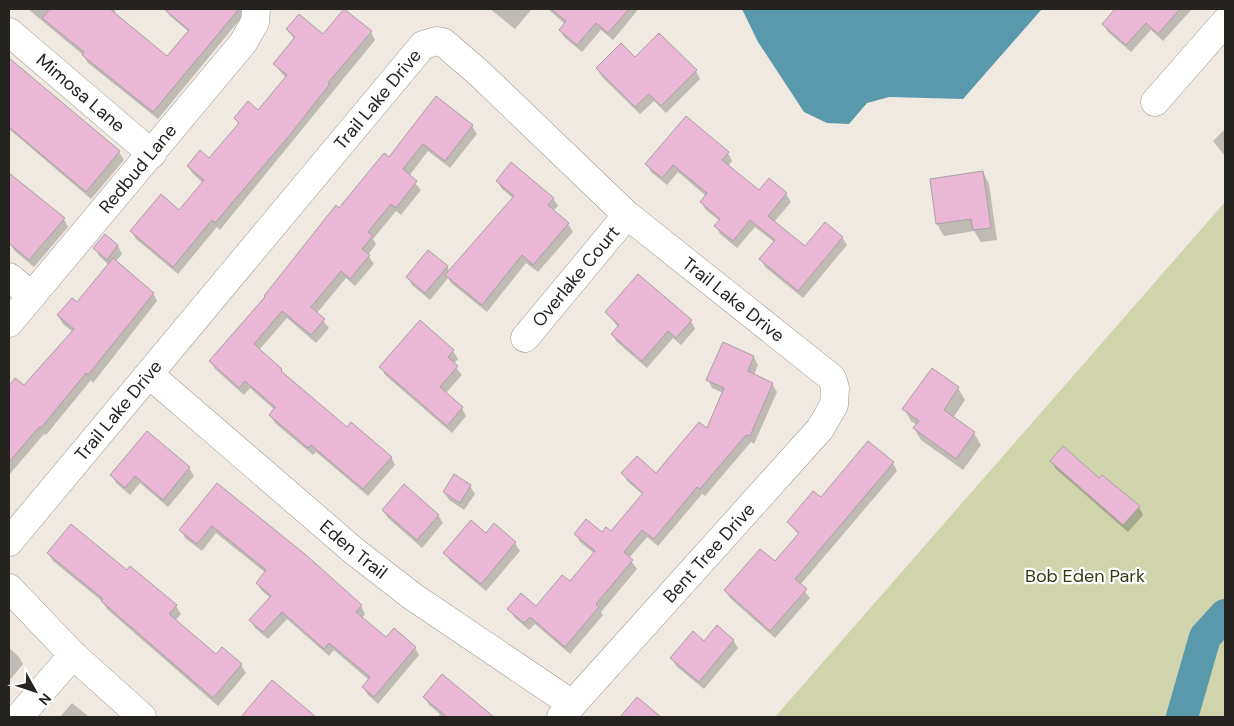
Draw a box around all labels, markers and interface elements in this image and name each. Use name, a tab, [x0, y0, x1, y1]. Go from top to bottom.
street label: Trail Lake Drive	[329, 44, 427, 155]
street label: Mimosa Lane	[31, 48, 130, 138]
street label: Redbud Lane	[94, 119, 182, 218]
street label: Overlake Court	[527, 221, 625, 332]
street label: Trail Lake Drive	[677, 252, 789, 348]
street label: Trail Lake Drive	[70, 355, 167, 466]
street label: Bent Tree Drive	[658, 498, 760, 608]
street label: Eden Trail	[315, 515, 392, 584]
park label: Bob Eden Park	[1025, 564, 1145, 588]
north arrow	[10, 666, 60, 716]
text: N	[35, 690, 55, 709]

